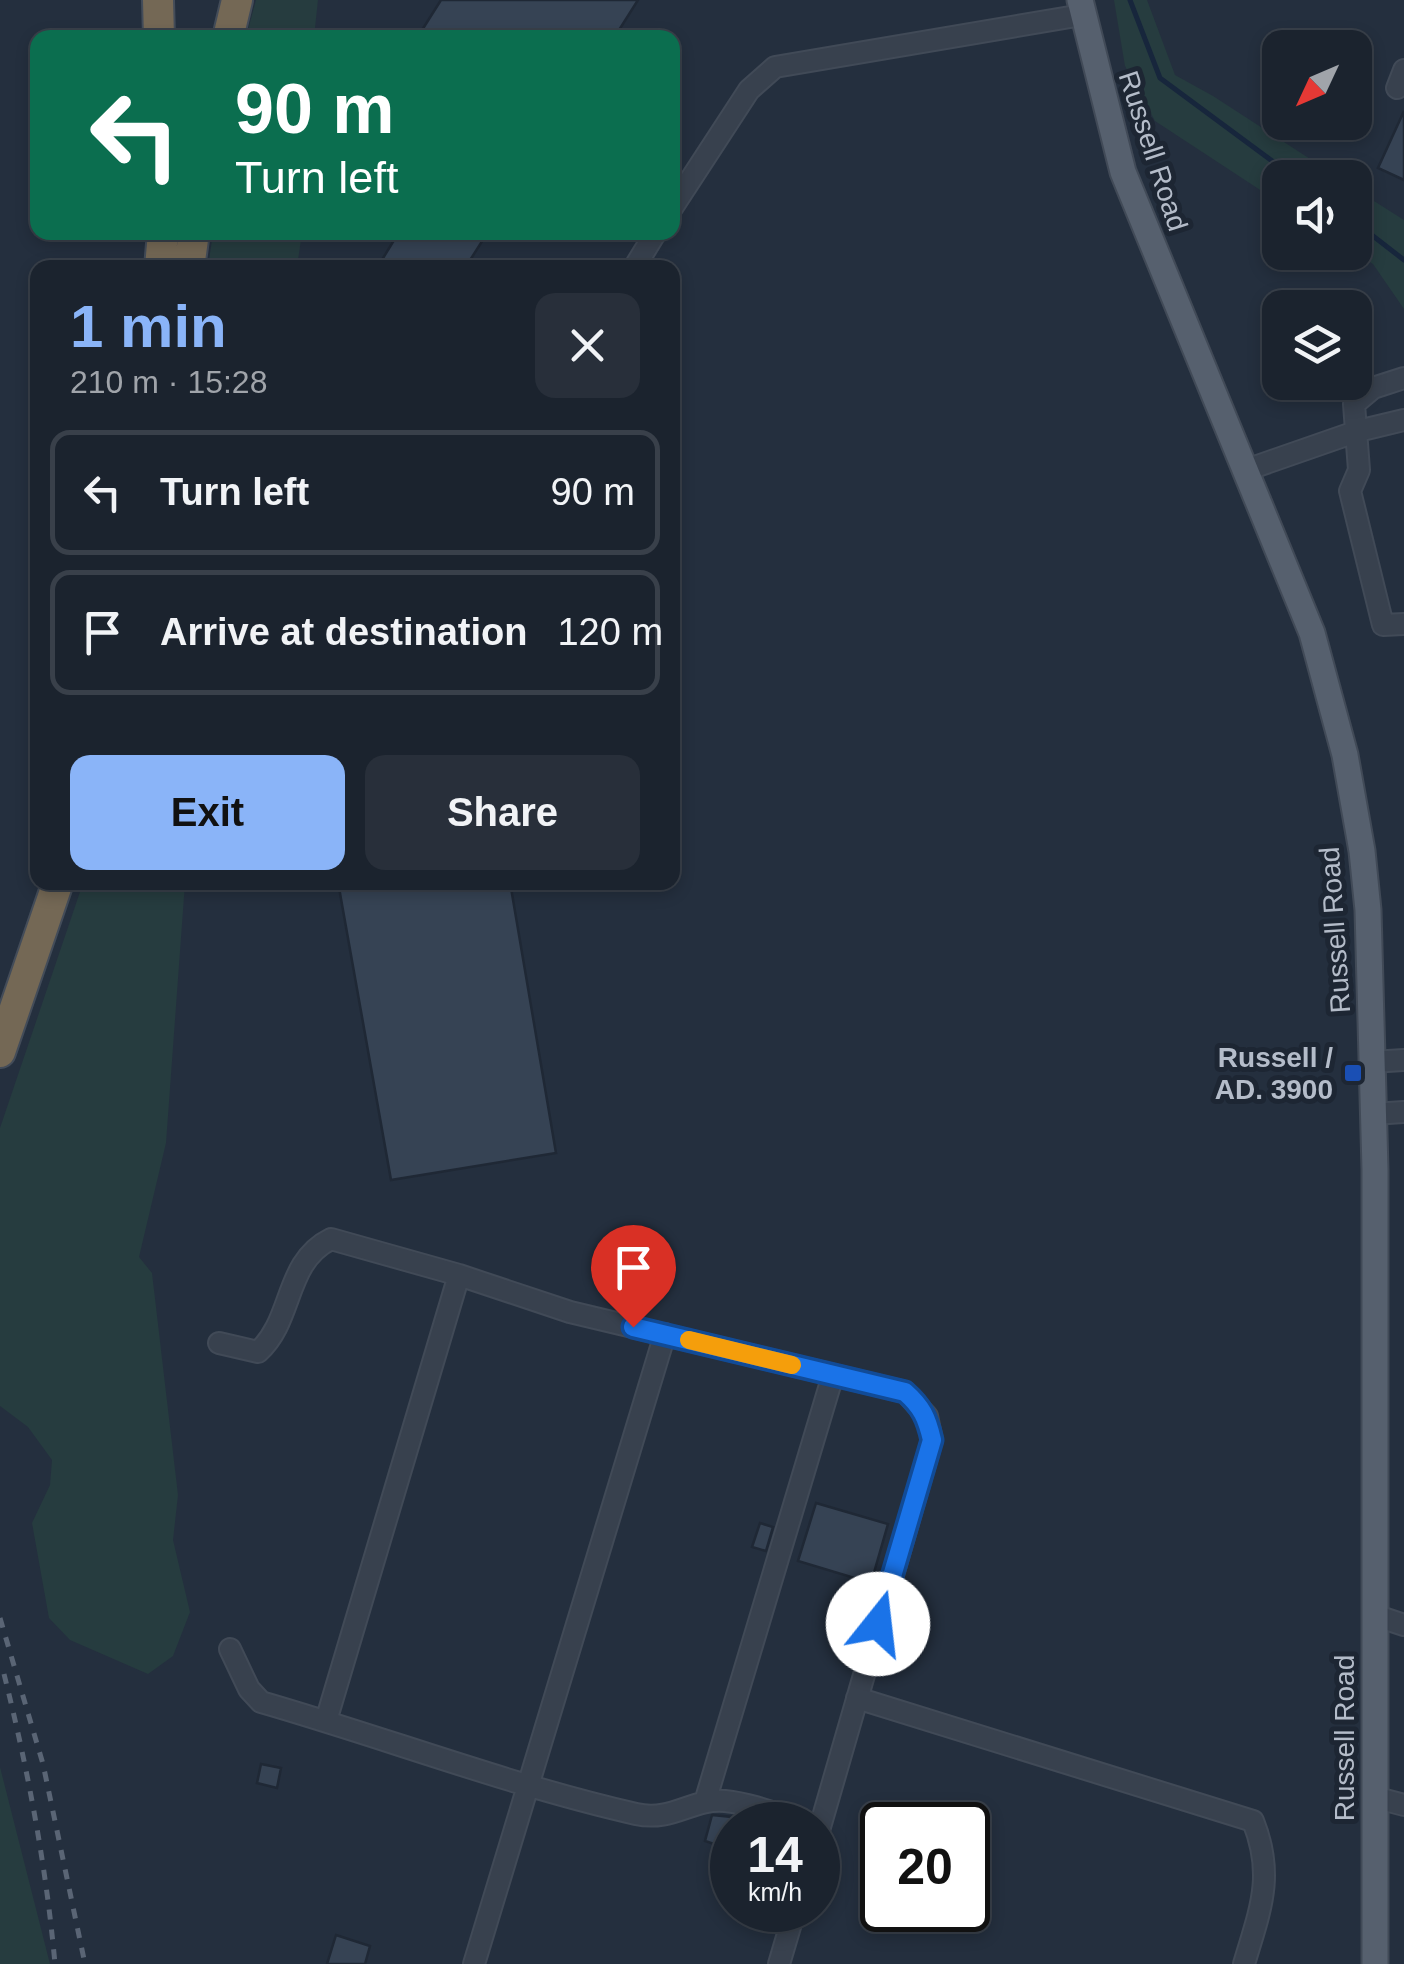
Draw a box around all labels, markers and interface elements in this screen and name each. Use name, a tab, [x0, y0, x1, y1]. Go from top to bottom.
north arrow	[1262, 30, 1372, 140]
map controls	[1262, 30, 1372, 400]
street label: Russell Road	[1113, 67, 1193, 235]
icon: left	[70, 70, 200, 200]
text: 90 m	[235, 70, 395, 148]
text: Turn left	[235, 152, 398, 203]
button: sound	[1262, 160, 1372, 270]
button: layers	[1262, 290, 1372, 400]
text: 1 min	[70, 293, 227, 360]
button: close	[535, 293, 640, 398]
text: 210 m · 15:28	[70, 364, 267, 400]
icon: left	[75, 465, 130, 520]
text: Turn left	[160, 471, 309, 513]
text: 90 m	[551, 471, 635, 513]
icon: arrive	[75, 605, 130, 660]
text: Arrive at destination	[160, 611, 527, 653]
text: 120 m	[557, 611, 663, 653]
button: Exit	[70, 755, 345, 870]
button: Share	[365, 755, 640, 870]
street label: Russell Road	[1314, 846, 1356, 1014]
place label: Russell / AD. 3900	[1215, 1042, 1333, 1105]
marker: Russell / AD. 3900	[1342, 1062, 1364, 1084]
pin	[591, 1225, 676, 1328]
icon: arrive	[606, 1240, 661, 1295]
position arrow	[826, 1572, 930, 1676]
street label: Russell Road	[1329, 1655, 1360, 1821]
speed limit sign: 20	[860, 1802, 990, 1932]
text: 14	[747, 1827, 803, 1883]
text: km/h	[748, 1878, 802, 1906]

